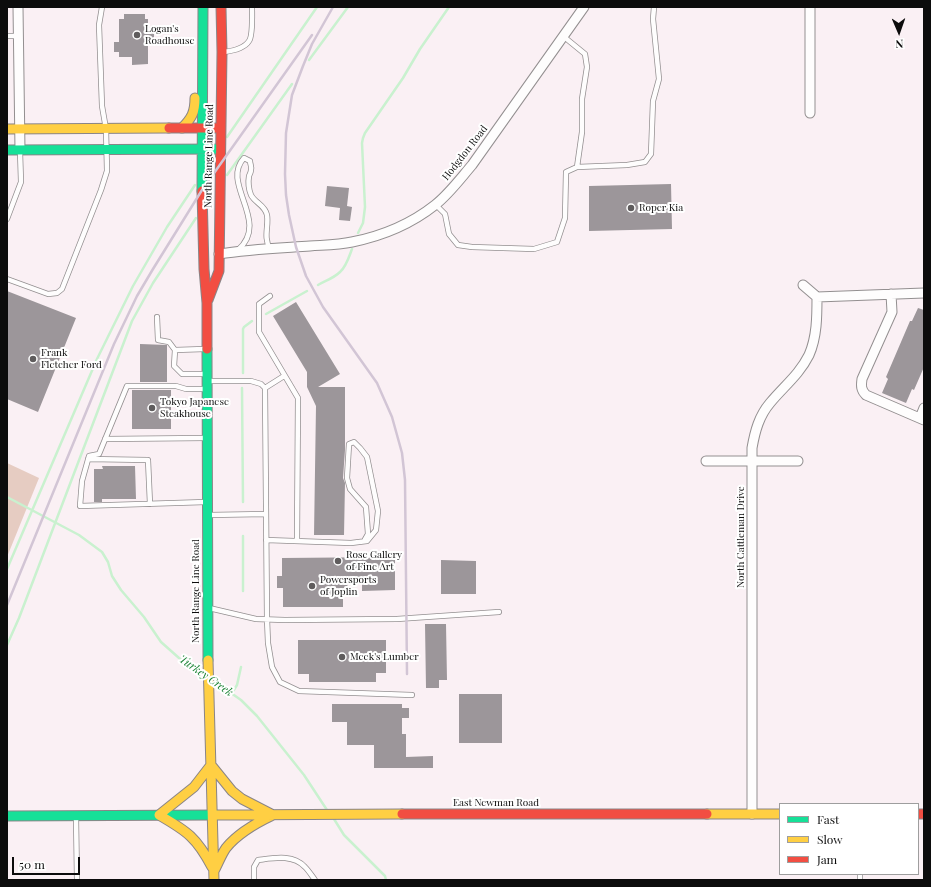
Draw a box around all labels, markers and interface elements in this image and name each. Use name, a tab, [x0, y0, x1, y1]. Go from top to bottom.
north arrow	[879, 12, 919, 52]
place label: Logan's Roadhouse	[145, 23, 194, 46]
marker: Logan's Roadhouse	[132, 30, 142, 40]
text: N	[895, 37, 904, 52]
street label: North Range Line Road	[202, 104, 216, 208]
street label: Hodgdon Road	[440, 123, 490, 183]
place label: Roper Kia	[639, 202, 683, 214]
marker: Roper Kia	[626, 203, 636, 213]
place label: Frank Fletcher Ford	[41, 347, 102, 370]
marker: Frank Fletcher Ford	[28, 354, 38, 364]
place label: Tokyo Japanese Steakhouse	[160, 396, 229, 420]
marker: Tokyo Japanese Steakhouse	[147, 403, 157, 413]
street label: North Cattleman Drive	[735, 486, 747, 588]
street label: North Range Line Road	[190, 539, 202, 643]
place label: Rose Gallery of Fine Art	[346, 549, 402, 572]
marker: Rose Gallery of Fine Art	[333, 556, 343, 566]
place label: Powersports of Joplin	[320, 574, 376, 598]
marker: Powersports of Joplin	[307, 581, 317, 591]
place label: Meek's Lumber	[350, 651, 419, 663]
marker: Meek's Lumber	[337, 652, 347, 662]
water label: Turkey Creek	[177, 653, 235, 699]
street label: East Newman Road	[453, 797, 539, 809]
legend	[779, 803, 919, 875]
text: Fast	[817, 811, 839, 827]
text: Slow	[817, 831, 843, 847]
scale bar	[14, 849, 82, 875]
text: Jam	[817, 851, 837, 867]
text: 50 m	[19, 856, 45, 872]

